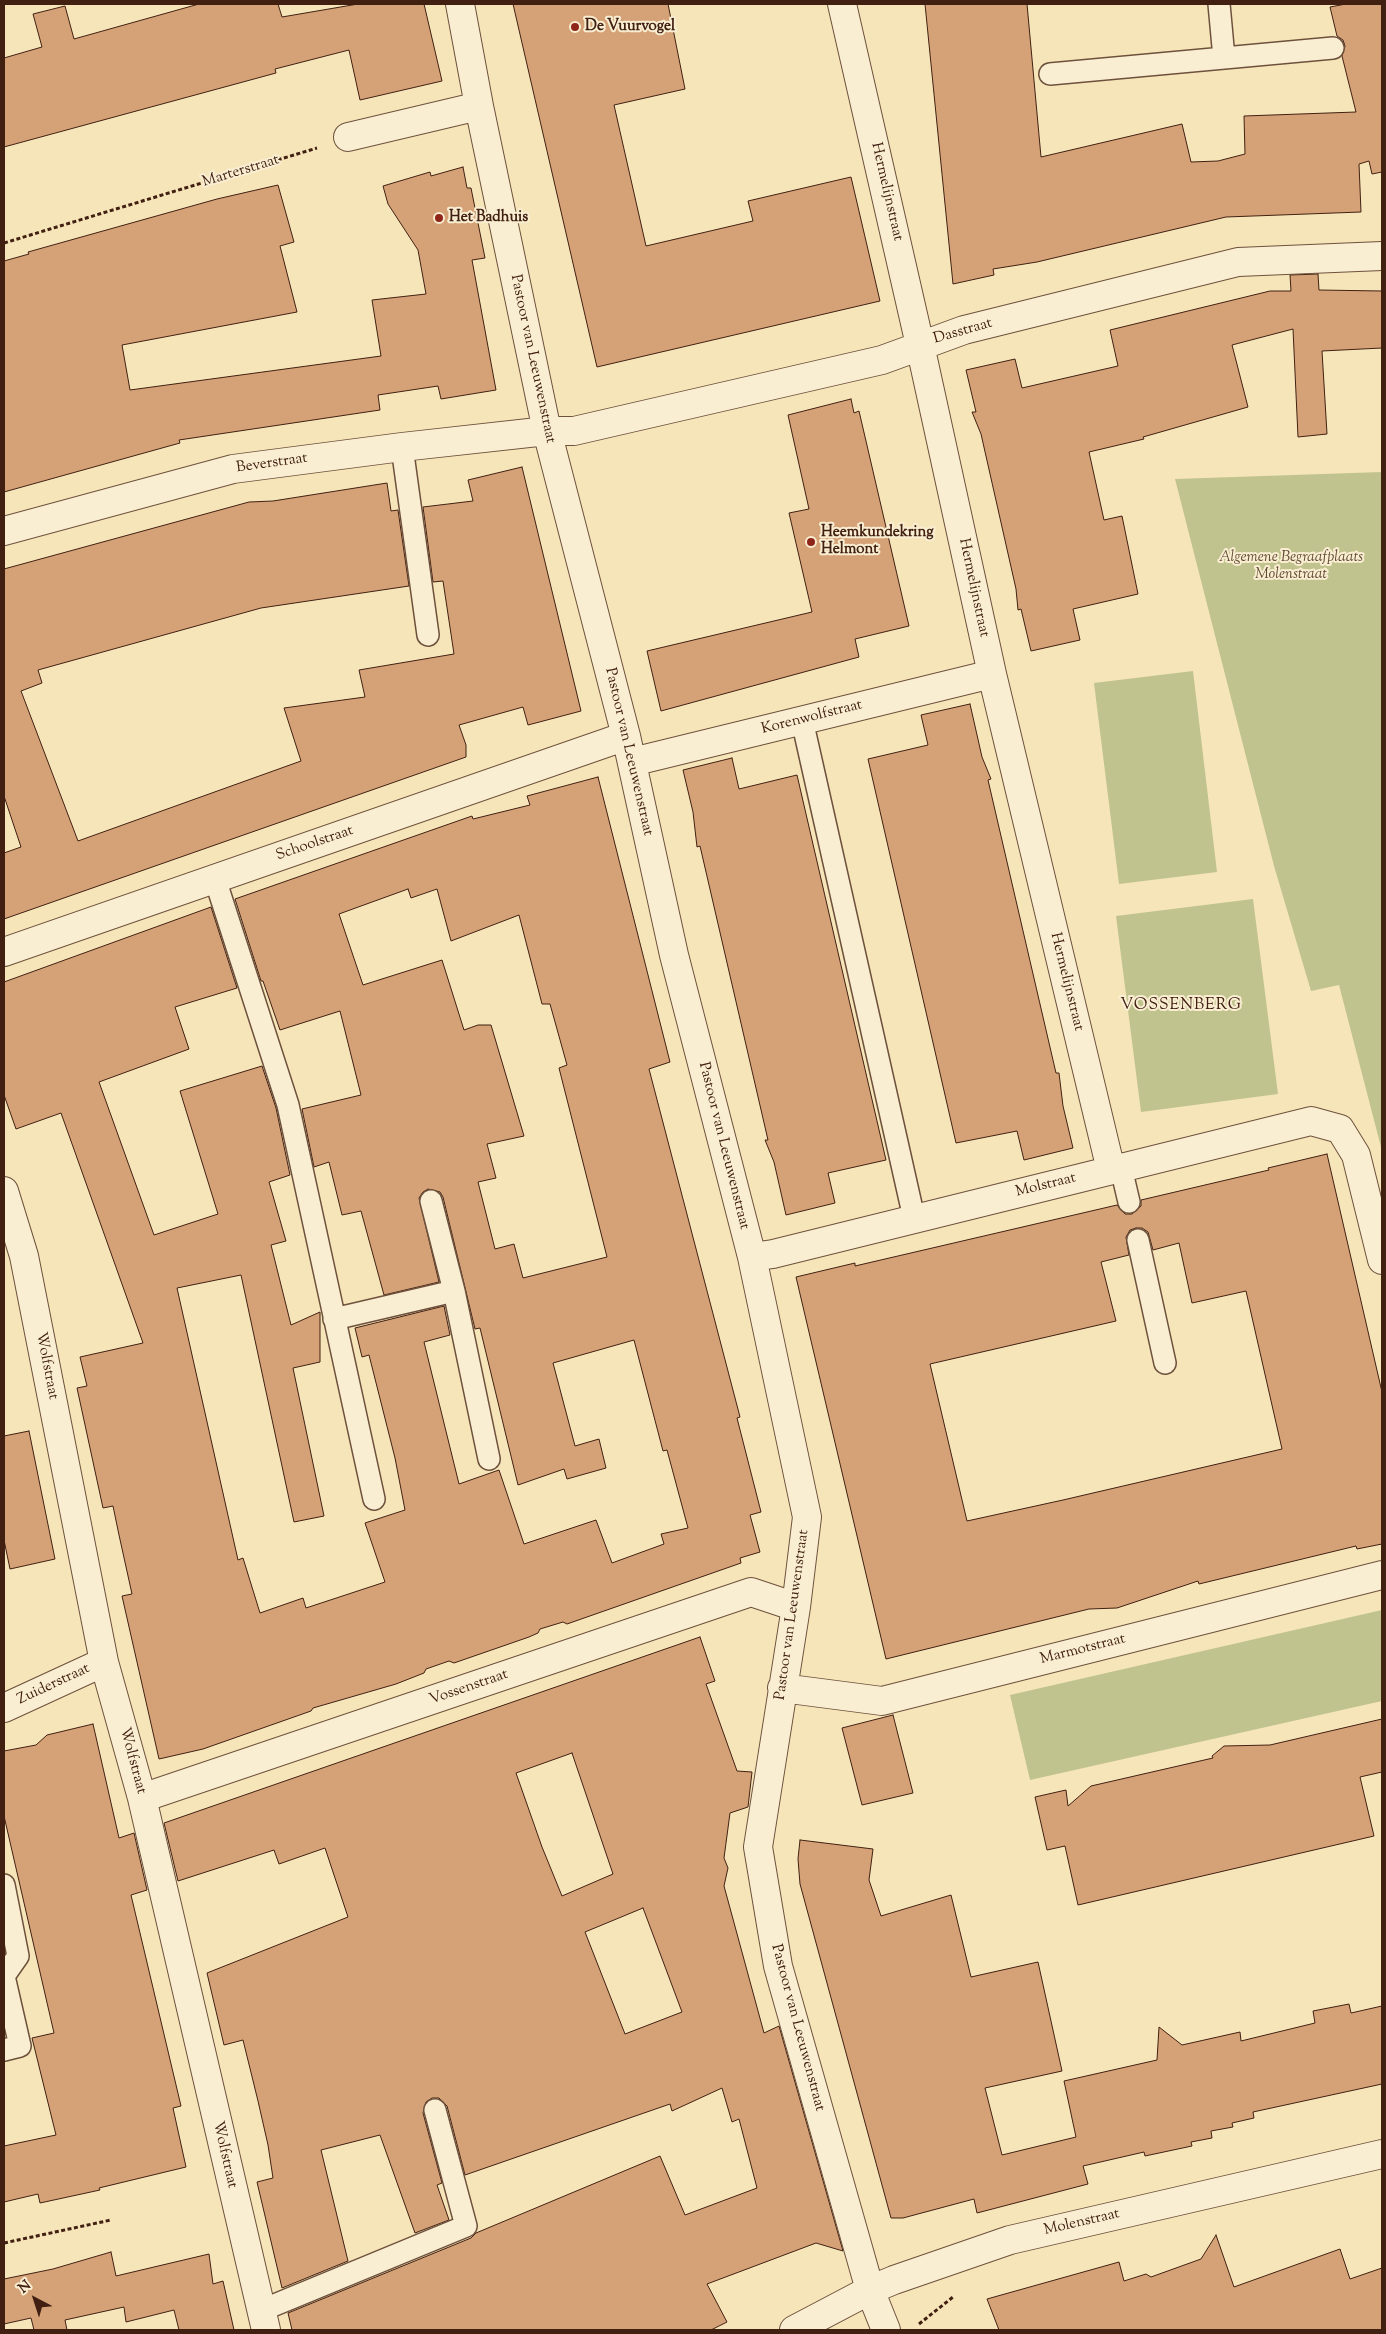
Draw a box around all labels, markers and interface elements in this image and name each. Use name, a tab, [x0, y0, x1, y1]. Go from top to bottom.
place label: De Vuurvogel	[585, 18, 675, 36]
marker: De Vuurvogel	[569, 21, 581, 33]
street label: Hermelijnstraat	[866, 141, 906, 243]
street label: Marterstraat	[200, 152, 282, 192]
place label: Het Badhuis	[449, 209, 528, 227]
marker: Het Badhuis	[433, 212, 445, 224]
street label: Pastoor van Leeuwenstraat	[505, 273, 559, 445]
street label: Dasstraat	[932, 315, 994, 349]
street label: Beverstraat	[235, 450, 309, 478]
place label: Heemkundekring Helmont	[821, 524, 934, 559]
marker: Heemkundekring Helmont	[805, 536, 817, 548]
street label: Hermelijnstraat	[954, 537, 992, 639]
park label: Algemene Begraafplaats Molenstraat	[1219, 549, 1363, 584]
street label: Pastoor van Leeuwenstraat	[600, 666, 656, 838]
street label: Korenwolfstraat	[760, 697, 864, 739]
street label: Schoolstraat	[274, 822, 356, 866]
street label: Hermelijnstraat	[1045, 931, 1087, 1033]
district label: VOSSENBERG	[1119, 996, 1243, 1016]
street label: Pastoor van Leeuwenstraat	[693, 1060, 753, 1232]
street label: Molstraat	[1014, 1170, 1078, 1202]
street label: Wolfstraat	[31, 1331, 61, 1401]
street label: Pastoor van Leeuwenstraat	[772, 1529, 814, 1701]
street label: Marmotstraat	[1039, 1631, 1127, 1669]
street label: Zuiderstraat	[15, 1660, 93, 1710]
street label: Vossenstraat	[427, 1666, 511, 1710]
street label: Wolfstraat	[114, 1726, 150, 1796]
street label: Pastoor van Leeuwenstraat	[766, 1943, 828, 2113]
street label: Wolfstraat	[208, 2120, 240, 2190]
street label: Molenstraat	[1042, 2206, 1122, 2240]
north arrow	[10, 2274, 60, 2324]
text: N	[15, 2276, 36, 2299]

